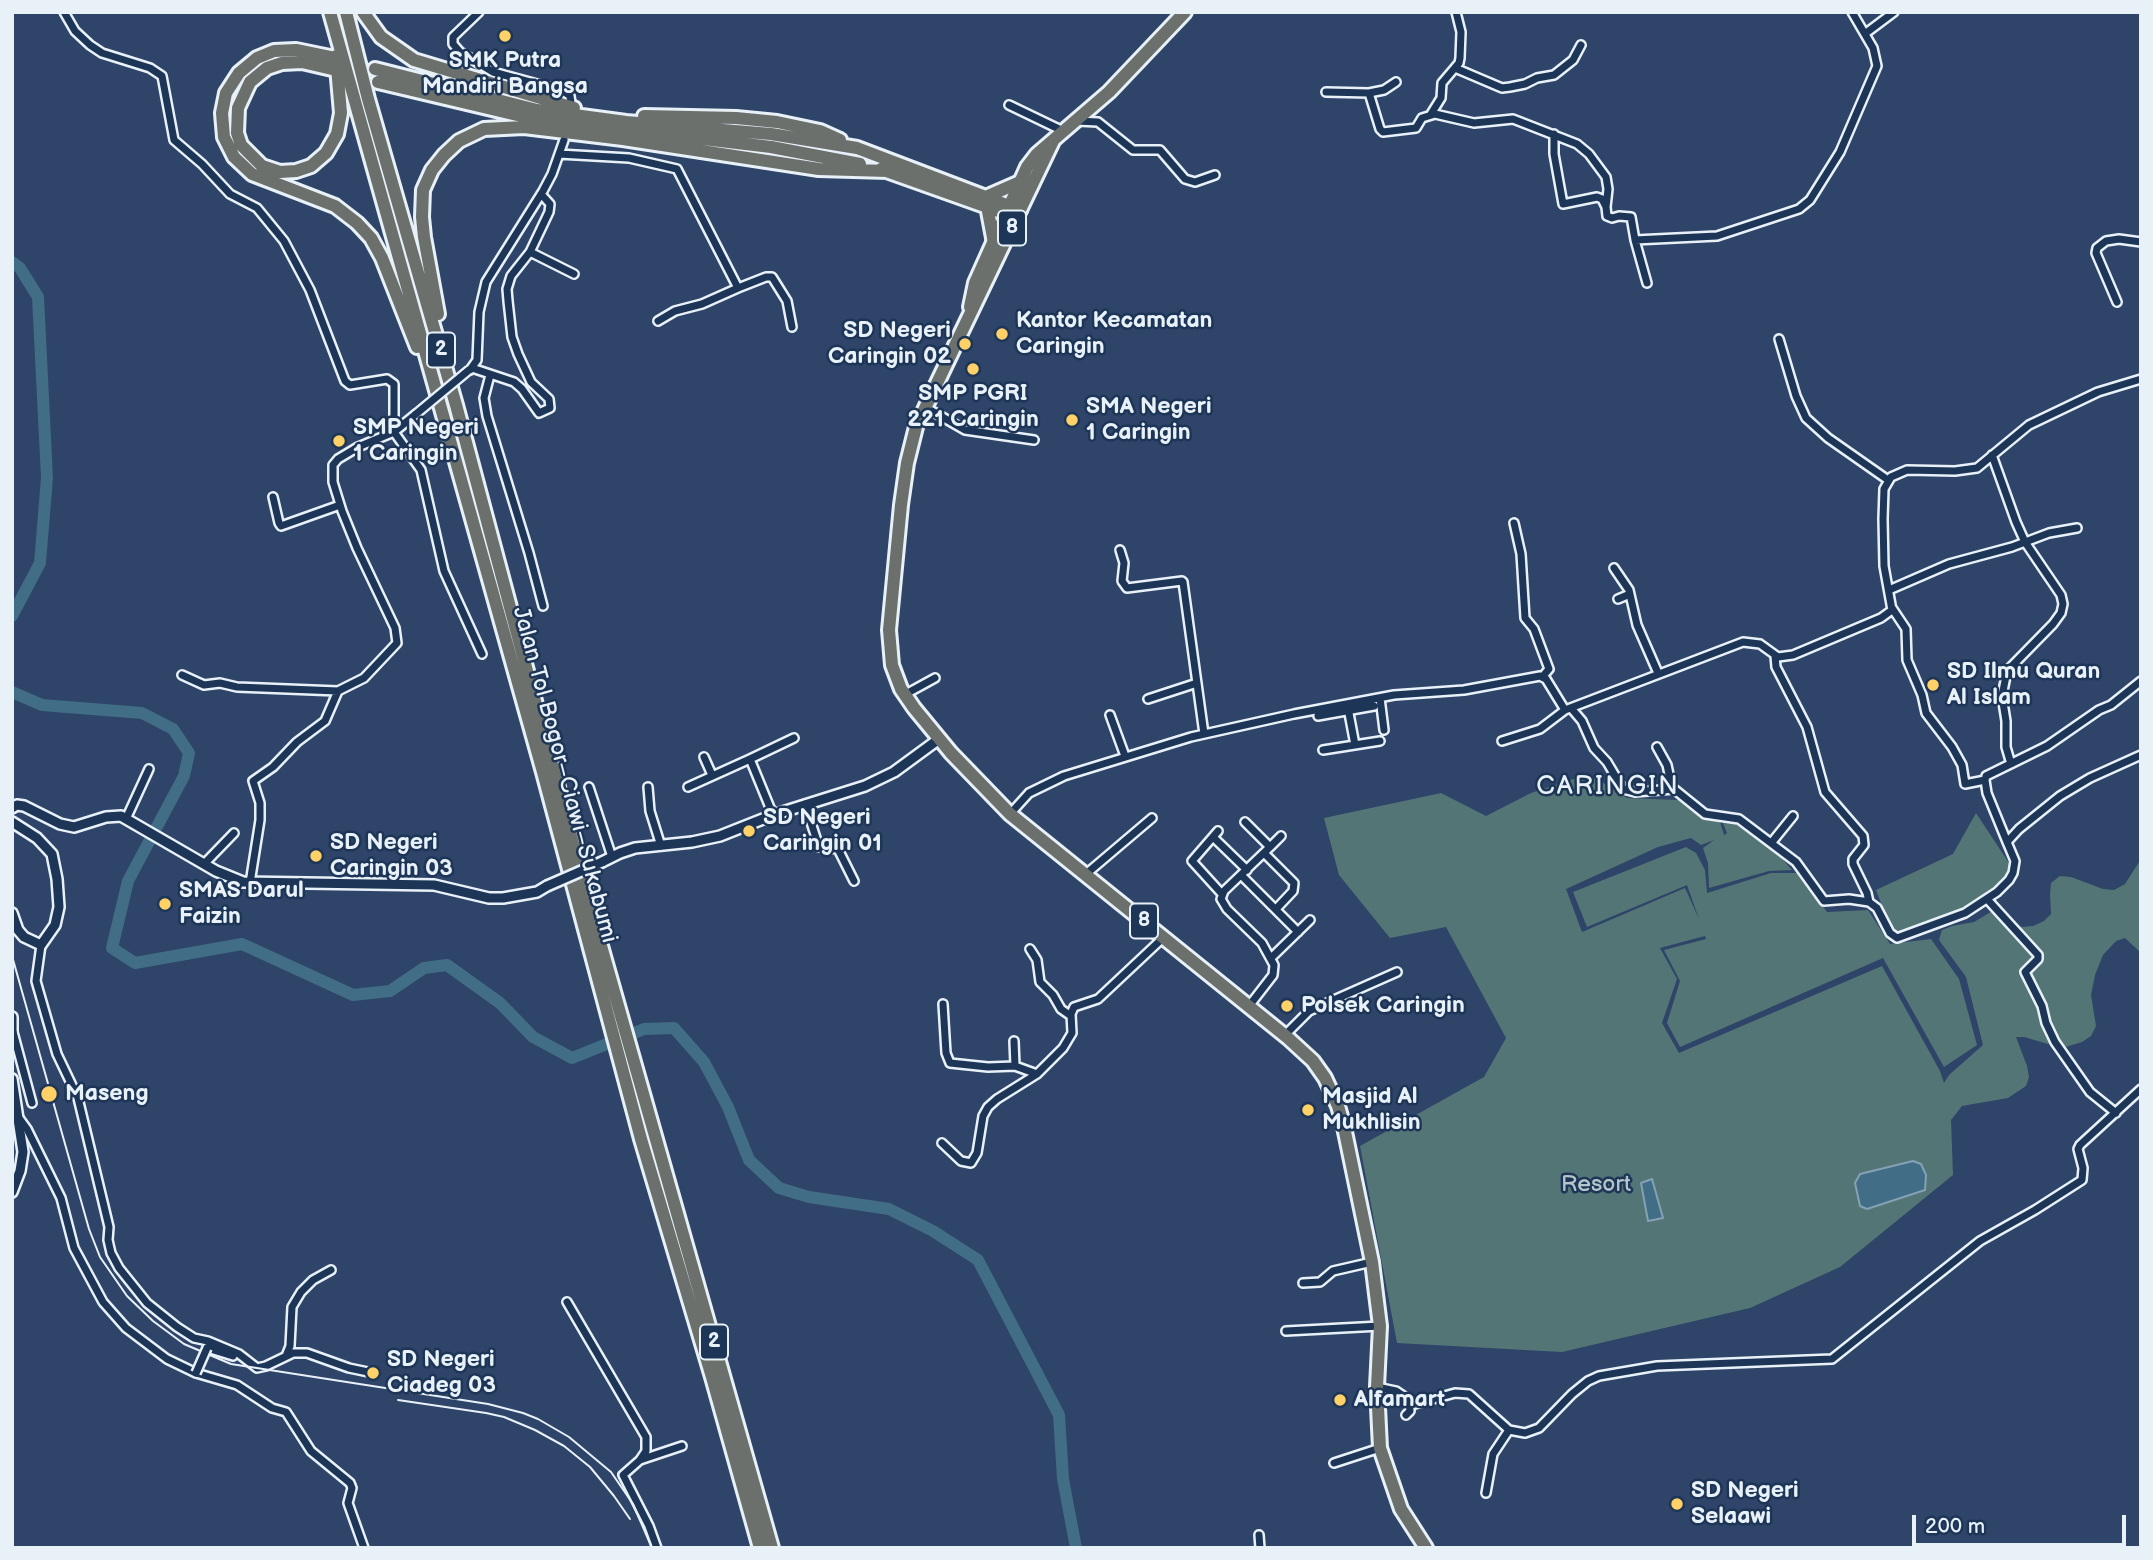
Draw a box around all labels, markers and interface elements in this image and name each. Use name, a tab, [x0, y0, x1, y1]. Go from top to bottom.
marker: SMK Putra Mandiri Bangsa	[497, 28, 513, 44]
place label: SMK Putra Mandiri Bangsa	[422, 47, 588, 101]
road number: 8	[998, 210, 1026, 246]
place label: Kantor Kecamatan Caringin	[1016, 307, 1212, 361]
place label: SD Negeri Caringin 02	[828, 317, 951, 371]
marker: Kantor Kecamatan Caringin	[994, 326, 1010, 342]
road number: 2	[427, 332, 455, 368]
marker: SD Negeri Caringin 02	[957, 336, 973, 352]
marker: SMP PGRI 221 Caringin	[965, 361, 981, 377]
place label: SMP PGRI 221 Caringin	[907, 380, 1039, 434]
place label: SMA Negeri 1 Caringin	[1086, 393, 1212, 447]
marker: SMA Negeri 1 Caringin	[1064, 412, 1080, 428]
place label: SMP Negeri 1 Caringin	[353, 414, 479, 468]
marker: SMP Negeri 1 Caringin	[331, 433, 347, 449]
street label: Jalan Tol Bogor–Ciawi–Sukabumi	[506, 604, 622, 946]
place label: SD Ilmu Quran Al Islam	[1947, 658, 2100, 712]
marker: SD Ilmu Quran Al Islam	[1925, 677, 1941, 693]
district label: CARINGIN	[1537, 771, 1679, 803]
place label: SD Negeri Caringin 01	[763, 804, 882, 858]
marker: SD Negeri Caringin 01	[741, 823, 757, 839]
place label: SD Negeri Caringin 03	[330, 829, 453, 883]
marker: SD Negeri Caringin 03	[308, 848, 324, 864]
place label: SMAS Darul Faizin	[179, 877, 304, 931]
marker: SMAS Darul Faizin	[157, 896, 173, 912]
road number: 8	[1130, 904, 1158, 939]
place label: Polsek Caringin	[1301, 992, 1465, 1020]
marker: Polsek Caringin	[1279, 998, 1295, 1014]
place label: Maseng	[65, 1080, 148, 1108]
place label: Masjid Al Mukhlisin	[1322, 1083, 1421, 1137]
marker: Maseng	[39, 1084, 59, 1104]
marker: Masjid Al Mukhlisin	[1300, 1102, 1316, 1118]
park label: Resort	[1561, 1171, 1631, 1199]
road number: 2	[700, 1324, 728, 1360]
place label: SD Negeri Ciadeg 03	[387, 1346, 496, 1400]
marker: SD Negeri Ciadeg 03	[365, 1365, 381, 1381]
place label: Alfamart	[1354, 1386, 1445, 1414]
marker: Alfamart	[1332, 1392, 1348, 1408]
place label: SD Negeri Selaawi	[1691, 1477, 1799, 1531]
marker: SD Negeri Selaawi	[1669, 1496, 1685, 1512]
scale bar	[1915, 1500, 2128, 1544]
text: 200 m	[1925, 1514, 1985, 1539]

